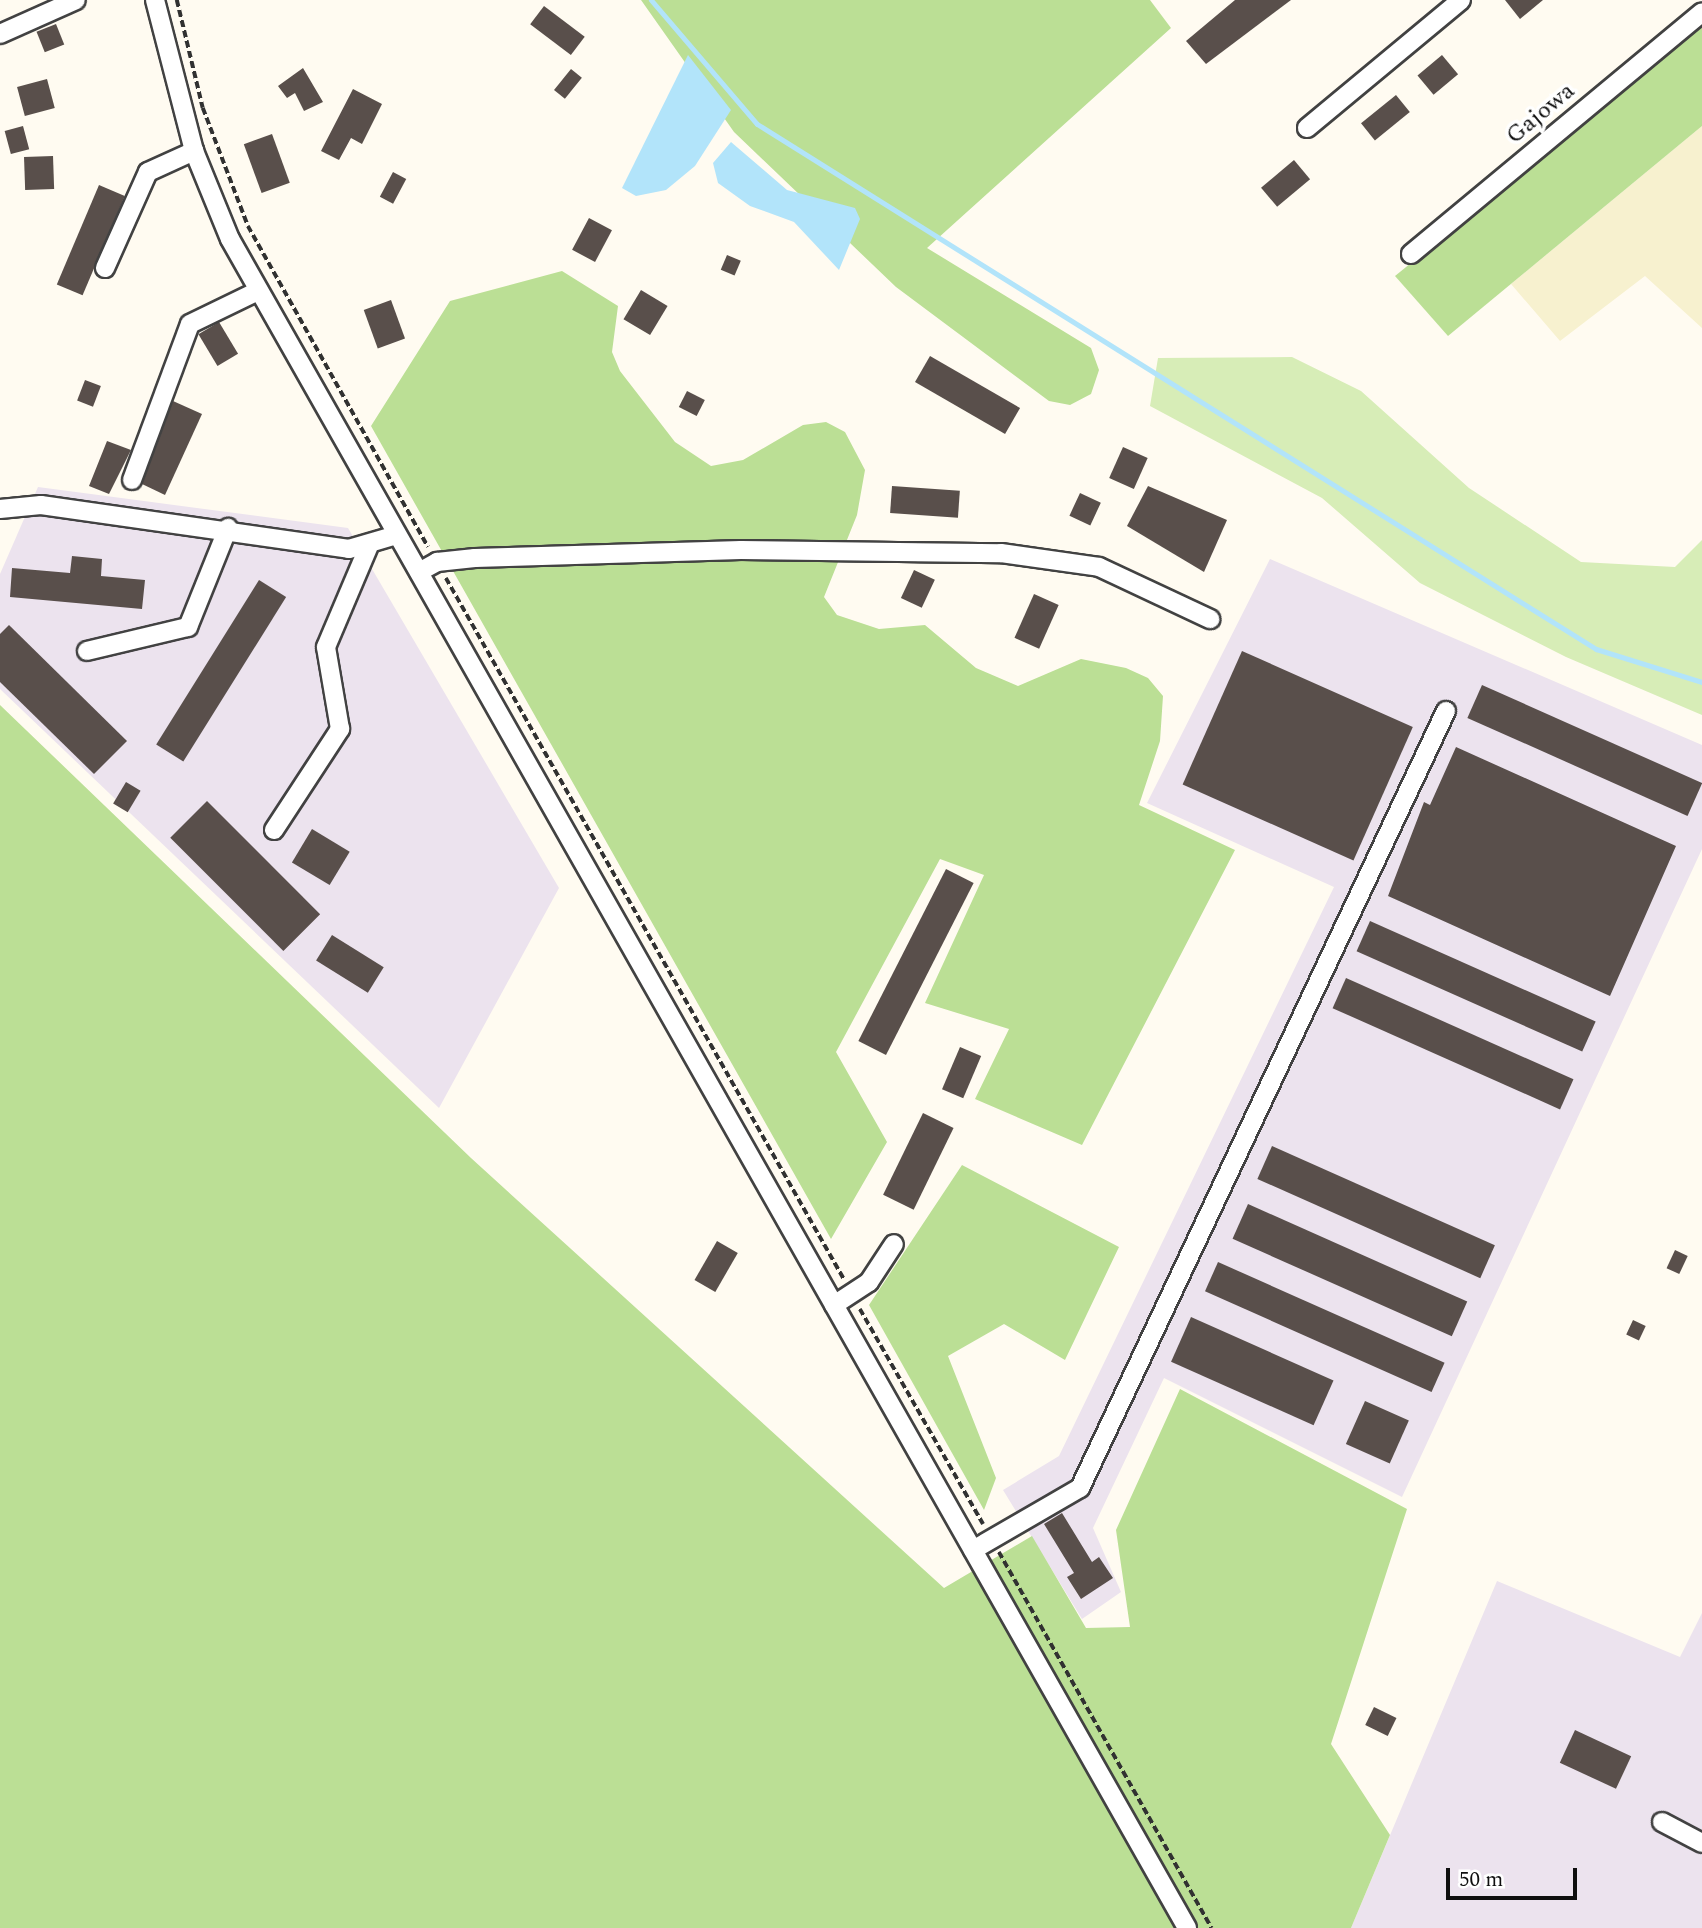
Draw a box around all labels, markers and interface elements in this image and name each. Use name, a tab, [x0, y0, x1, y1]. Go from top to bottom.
street label: Gajowa	[1501, 77, 1581, 151]
scale bar	[1450, 1854, 1581, 1898]
text: 50 m	[1459, 1864, 1503, 1896]

